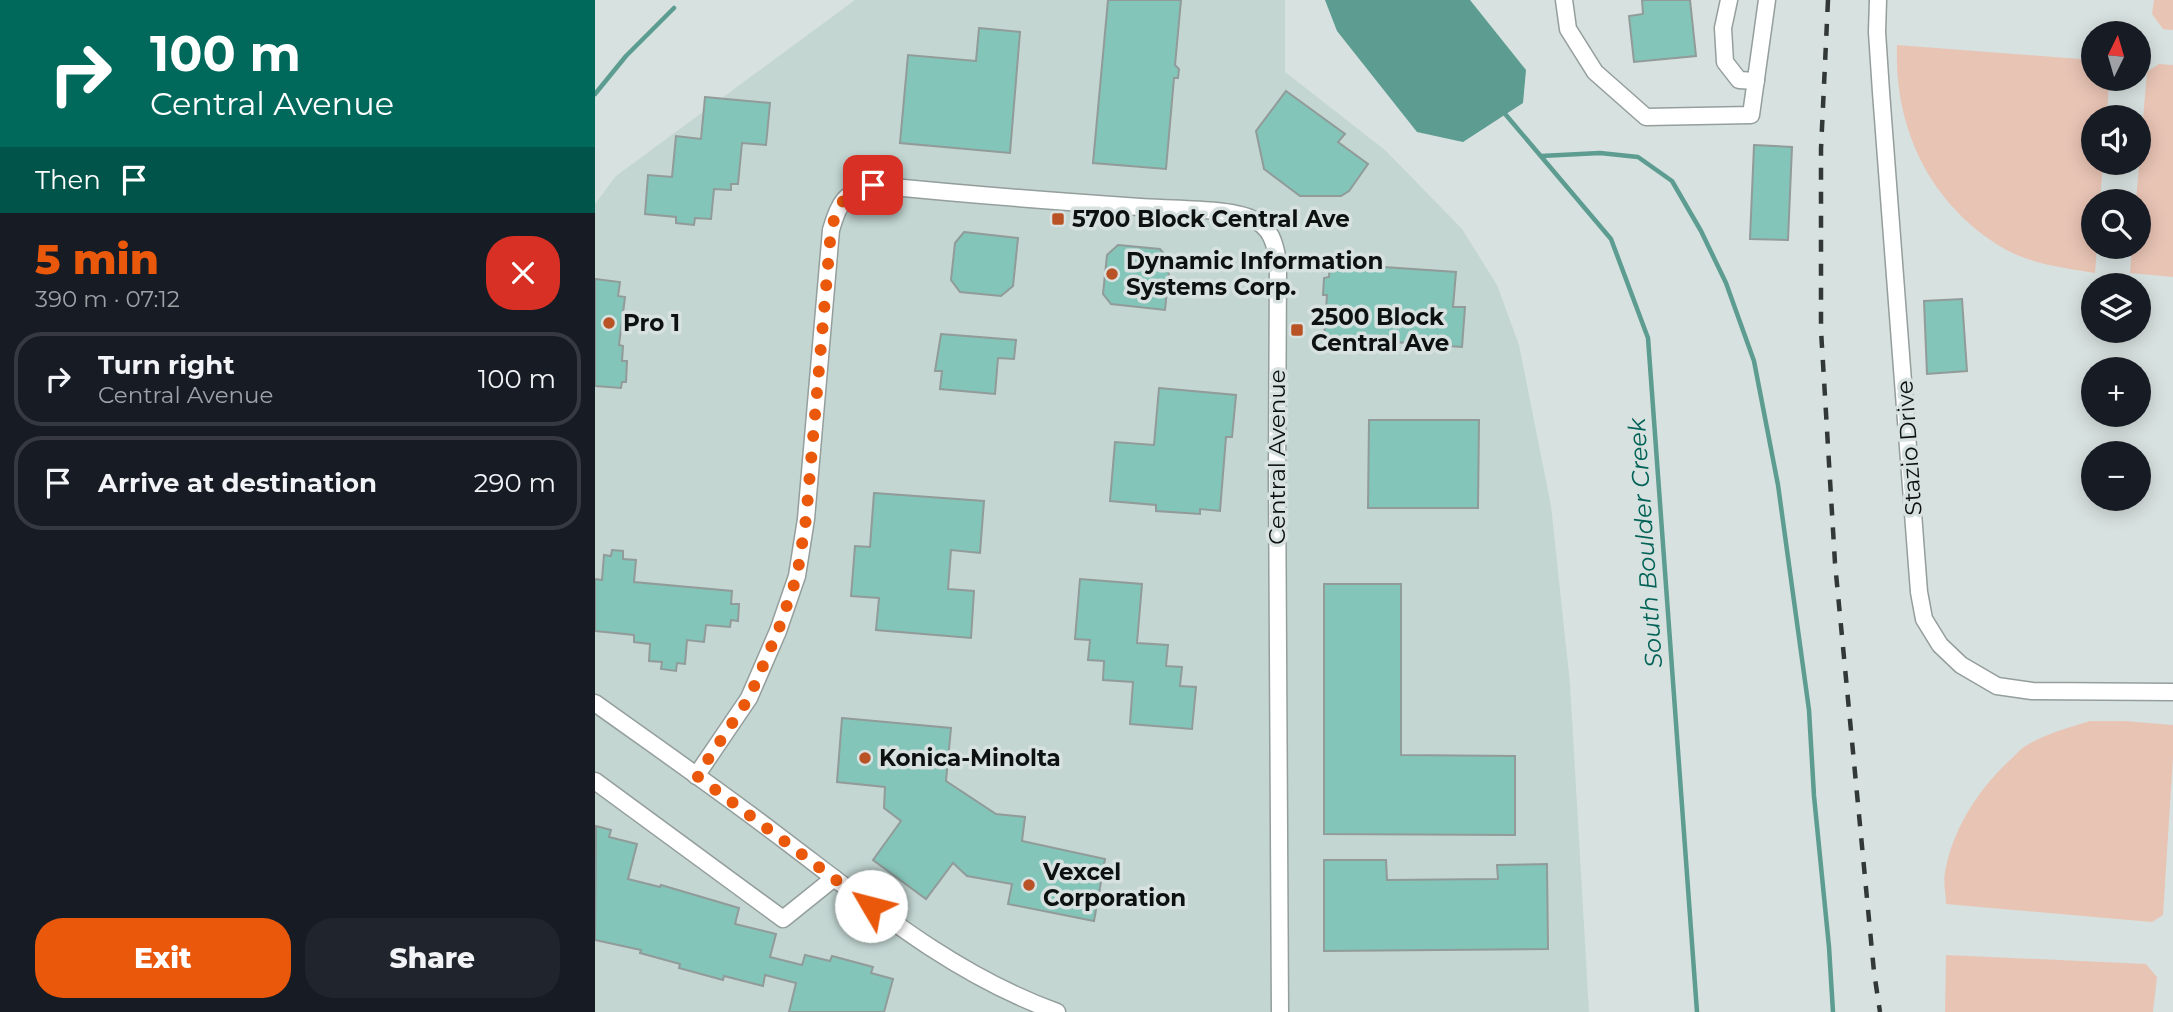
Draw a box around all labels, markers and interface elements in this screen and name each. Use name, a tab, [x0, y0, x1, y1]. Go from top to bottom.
north arrow	[2081, 21, 2151, 91]
map controls	[2081, 21, 2151, 511]
text: 100 m	[150, 24, 301, 83]
icon: right	[35, 28, 126, 119]
text: Central Avenue	[150, 84, 394, 123]
button: sound	[2081, 105, 2151, 175]
pin	[843, 155, 903, 215]
icon: arrive	[115, 161, 153, 199]
text: Then	[35, 164, 101, 196]
icon: arrive	[854, 166, 892, 204]
button: search	[2081, 189, 2151, 259]
place label: 5700 Block Central Ave	[1072, 205, 1350, 233]
marker: 5700 Block Central Ave	[1050, 211, 1066, 227]
text: 5 min	[35, 233, 159, 285]
button: close	[486, 236, 560, 310]
place label: Dynamic Information Systems Corp.	[1126, 247, 1383, 301]
marker: Dynamic Information Systems Corp.	[1104, 266, 1120, 282]
button: layers	[2081, 273, 2151, 343]
text: 390 m · 07:12	[35, 285, 180, 313]
place label: 2500 Block Central Ave	[1311, 303, 1449, 357]
place label: Pro 1	[623, 309, 680, 337]
marker: Pro 1	[601, 315, 617, 331]
marker: 2500 Block Central Ave	[1289, 322, 1305, 338]
text: Turn right	[98, 349, 234, 381]
button: +	[2081, 357, 2151, 427]
icon: right	[39, 360, 77, 398]
text: 100 m	[478, 363, 556, 395]
street label: Central Avenue	[1263, 369, 1291, 545]
street label: Stazio Drive	[1890, 380, 1928, 516]
text: Central Avenue	[98, 381, 273, 409]
water label: South Boulder Creek	[1622, 415, 1668, 669]
button: −	[2081, 441, 2151, 511]
icon: arrive	[39, 464, 77, 502]
text: Arrive at destination	[98, 467, 377, 499]
text: 290 m	[474, 467, 556, 499]
place label: Konica-Minolta	[879, 744, 1061, 772]
marker: Konica-Minolta	[857, 750, 873, 766]
place label: Vexcel Corporation	[1042, 858, 1186, 912]
position arrow	[834, 869, 908, 943]
marker: Vexcel Corporation	[1021, 877, 1037, 893]
button: Exit	[35, 918, 291, 998]
button: Share	[305, 918, 560, 998]

